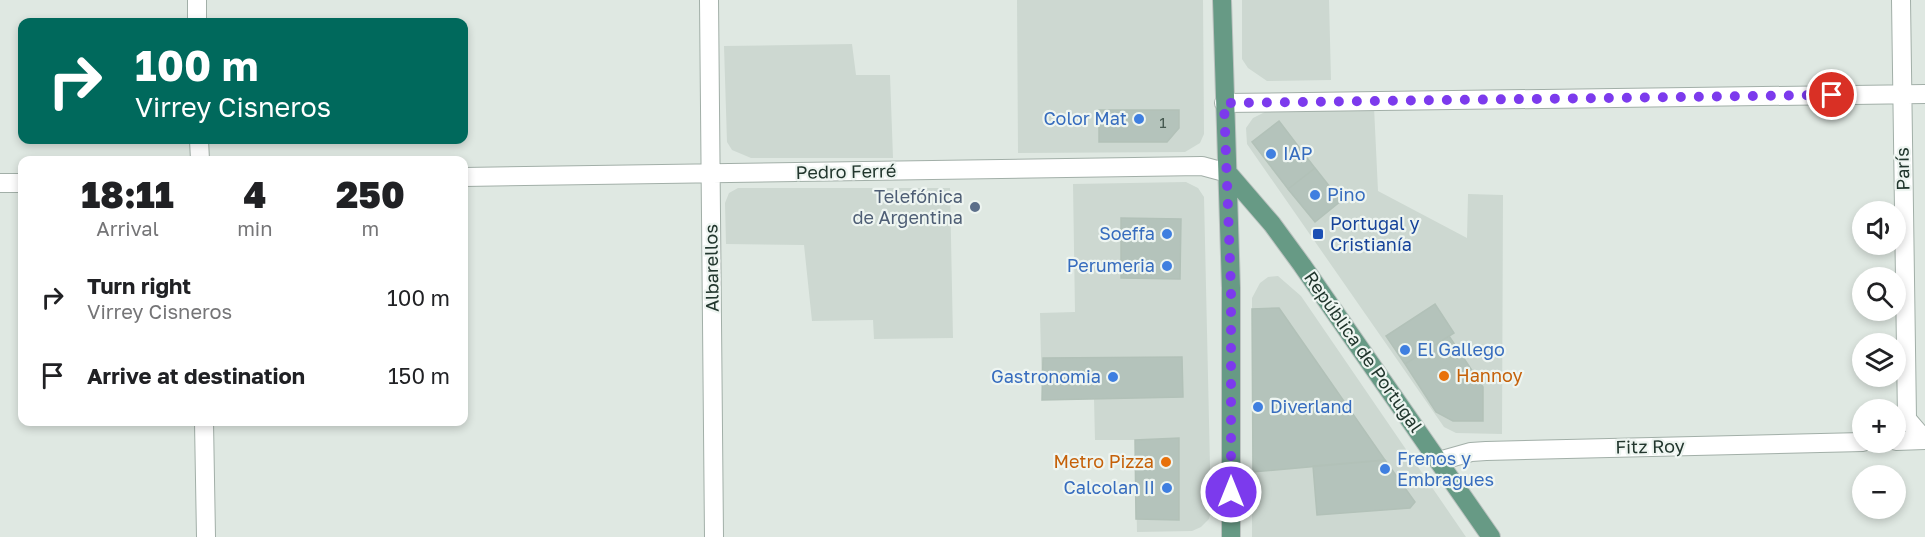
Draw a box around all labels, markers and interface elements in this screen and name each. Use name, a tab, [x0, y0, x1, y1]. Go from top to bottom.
text: 100 m	[135, 40, 258, 90]
icon: right	[36, 42, 114, 120]
pin	[1806, 69, 1857, 120]
icon: arrive	[1815, 78, 1848, 111]
text: Virrey Cisneros	[135, 91, 331, 123]
place label: Color Mat	[1043, 107, 1127, 129]
marker: Color Mat	[1132, 112, 1146, 126]
house number: 1	[1159, 113, 1167, 131]
place label: IAP	[1283, 142, 1313, 164]
marker: IAP	[1264, 147, 1278, 161]
street label: París	[1891, 147, 1913, 191]
street label: Pedro Ferré	[796, 159, 896, 183]
text: 18:11	[81, 173, 174, 216]
text: 4	[243, 173, 266, 216]
text: 250	[336, 173, 405, 216]
place label: Pino	[1327, 183, 1365, 205]
place label: Telefónica de Argentina	[852, 185, 963, 228]
marker: Pino	[1308, 188, 1322, 202]
marker: Telefónica de Argentina	[968, 200, 982, 214]
map controls	[1852, 201, 1906, 519]
button: sound	[1852, 201, 1906, 255]
place label: Portugal y Cristianía	[1330, 212, 1419, 255]
text: Arrival	[96, 216, 159, 240]
text: min	[237, 216, 273, 240]
text: m	[361, 216, 379, 240]
place label: Soeffa	[1099, 222, 1155, 244]
street label: Albarellos	[699, 224, 723, 312]
marker: Soeffa	[1160, 227, 1174, 241]
marker: Portugal y Cristianía	[1311, 227, 1325, 241]
place label: Perumeria	[1067, 254, 1155, 276]
marker: Perumeria	[1160, 259, 1174, 273]
street label: República de Portugal	[1300, 267, 1428, 436]
button: search	[1852, 267, 1906, 321]
text: Turn right	[87, 272, 191, 299]
icon: right	[36, 281, 69, 314]
text: 100 m	[387, 284, 450, 311]
text: Virrey Cisneros	[87, 299, 232, 323]
button: layers	[1852, 333, 1906, 387]
place label: El Gallego	[1417, 338, 1505, 360]
marker: El Gallego	[1398, 343, 1412, 357]
icon: arrive	[36, 359, 69, 392]
text: Arrive at destination	[87, 362, 305, 389]
text: 150 m	[388, 362, 450, 389]
place label: Hannoy	[1456, 364, 1523, 386]
place label: Gastronomia	[991, 365, 1101, 387]
marker: Hannoy	[1437, 369, 1451, 383]
marker: Gastronomia	[1106, 370, 1120, 384]
place label: Diverland	[1270, 395, 1353, 417]
button: +	[1852, 399, 1906, 453]
marker: Diverland	[1251, 400, 1265, 414]
street label: Fitz Roy	[1615, 434, 1685, 458]
place label: Frenos y Embragues	[1397, 447, 1494, 490]
place label: Metro Pizza	[1053, 450, 1154, 472]
marker: Metro Pizza	[1159, 455, 1173, 469]
position arrow	[1199, 460, 1263, 524]
marker: Frenos y Embragues	[1378, 462, 1392, 476]
button: −	[1852, 465, 1906, 519]
place label: Calcolan II	[1064, 476, 1155, 498]
marker: Calcolan II	[1160, 481, 1174, 495]

